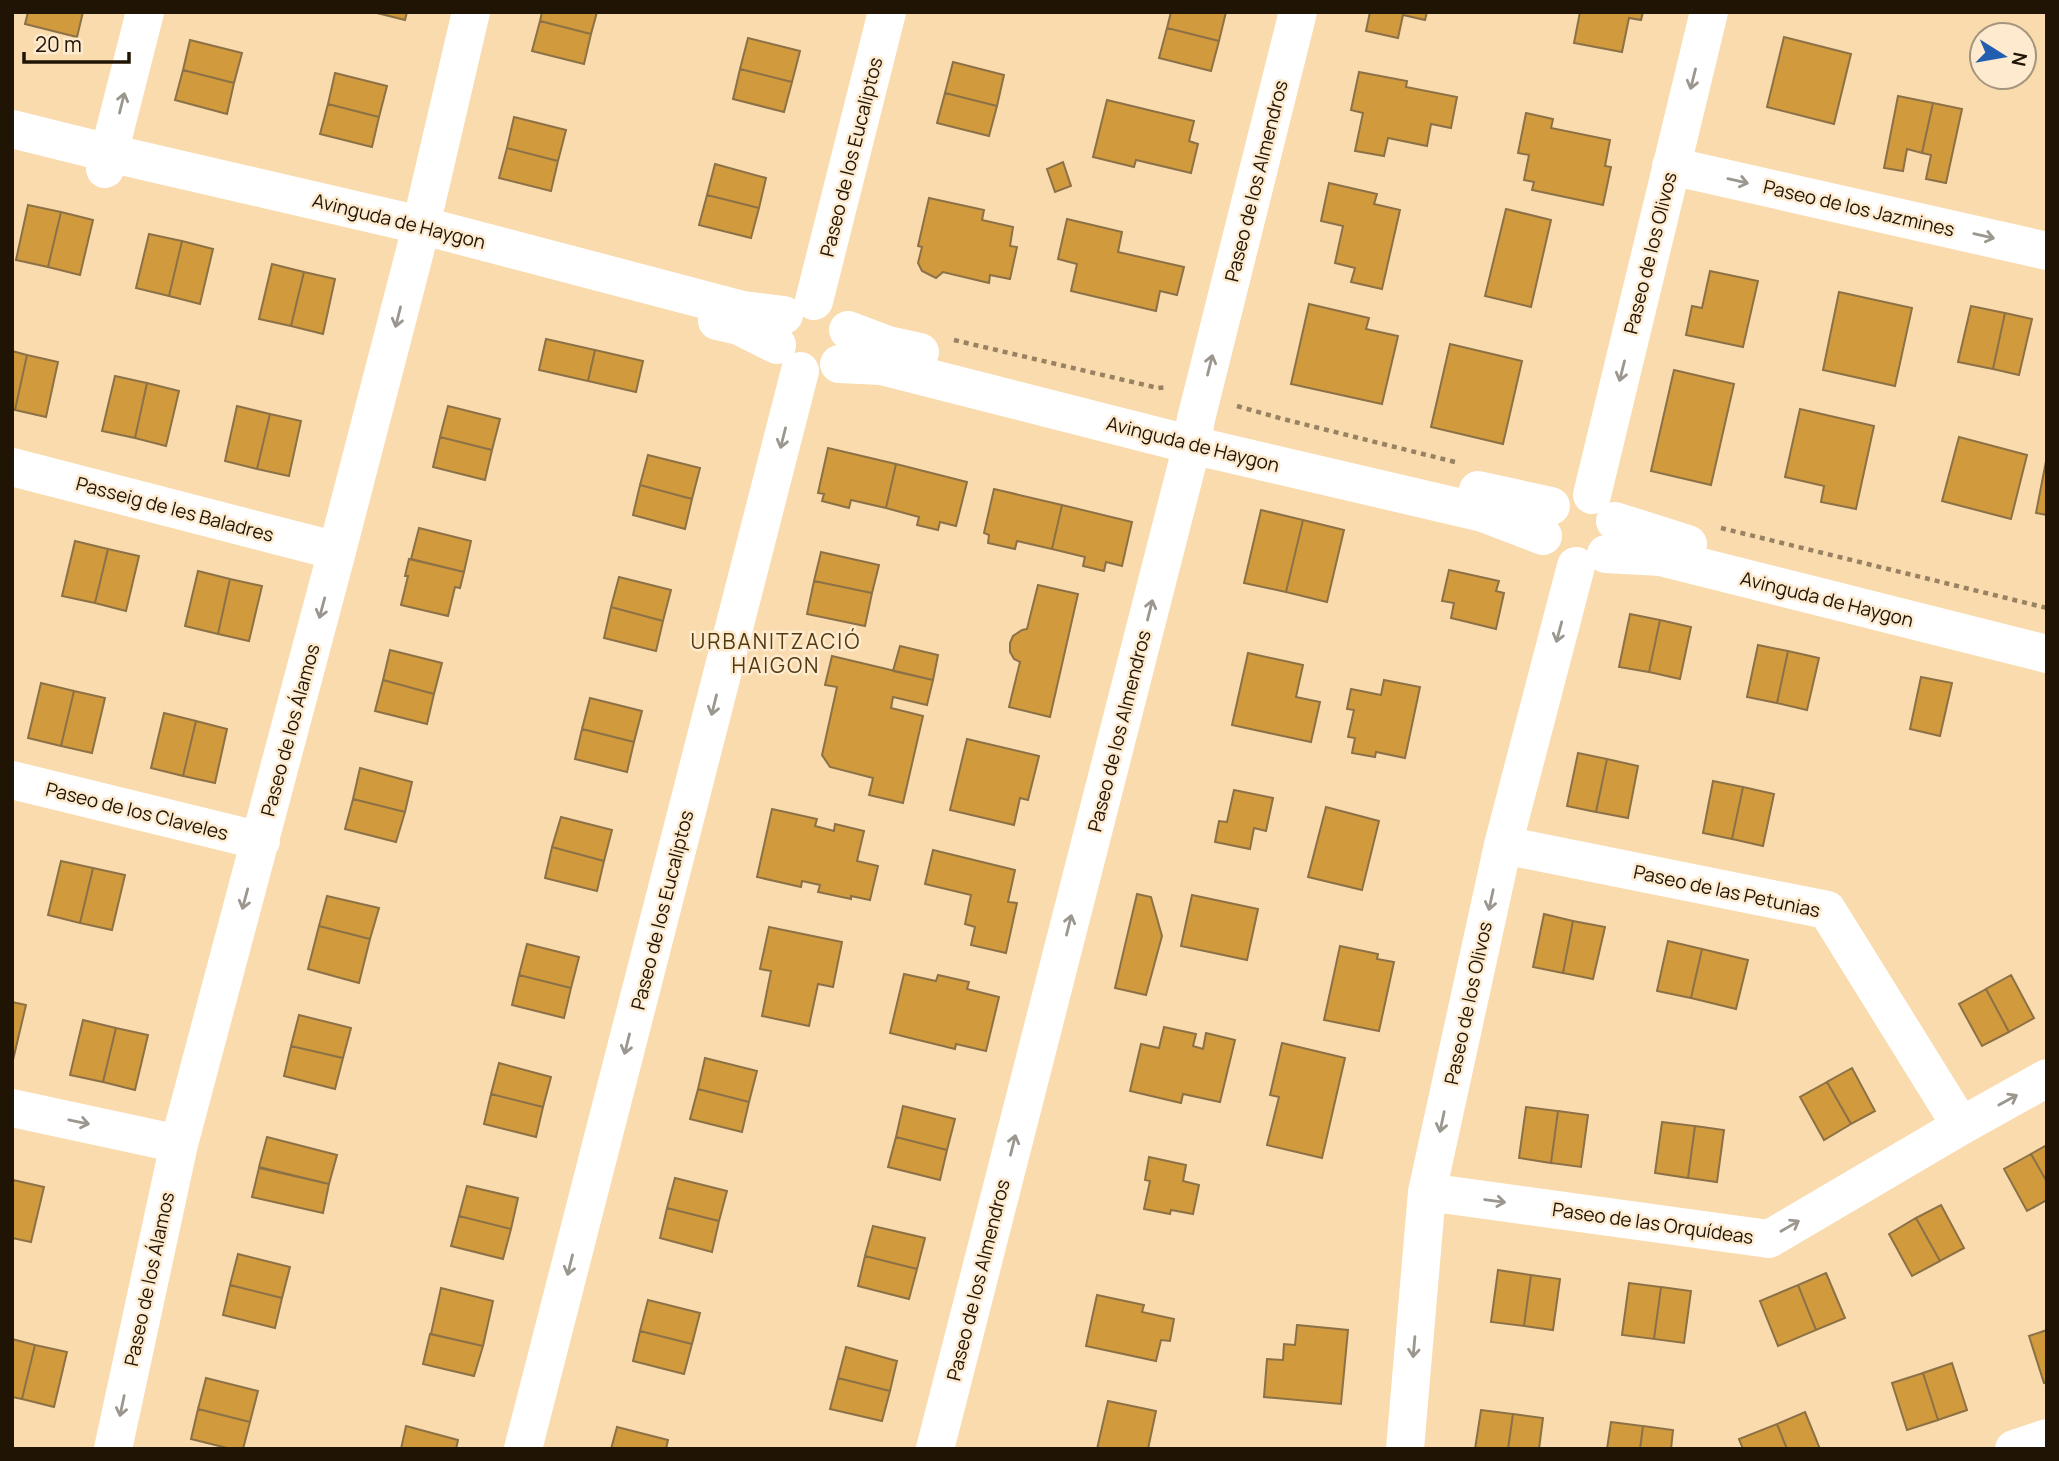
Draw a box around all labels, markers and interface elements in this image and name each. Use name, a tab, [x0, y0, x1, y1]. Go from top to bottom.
scale bar	[24, 21, 130, 65]
north arrow	[1968, 21, 2038, 91]
text: 20 m	[35, 30, 82, 58]
text: N	[2006, 50, 2034, 68]
street label: Paseo de los Eucaliptos	[814, 54, 888, 260]
one-way arrow	[1686, 67, 1699, 89]
street label: Paseo de los Almendros	[1218, 77, 1294, 284]
one-way arrow	[116, 92, 129, 115]
street label: Paseo de los Olivos	[1617, 169, 1683, 337]
street label: Paseo de los Jazmines	[1761, 173, 1957, 243]
one-way arrow	[1726, 175, 1749, 188]
street label: Avinguda de Haygon	[310, 187, 488, 255]
one-way arrow	[1972, 230, 1995, 244]
one-way arrow	[391, 305, 404, 327]
one-way arrow	[1204, 354, 1217, 377]
one-way arrow	[1615, 359, 1628, 382]
street label: Avinguda de Haygon	[1104, 410, 1282, 478]
one-way arrow	[776, 426, 789, 448]
street label: Passeig de les Baladres	[73, 470, 277, 548]
street label: Avinguda de Haygon	[1738, 565, 1916, 633]
one-way arrow	[315, 597, 328, 619]
one-way arrow	[1144, 599, 1157, 622]
one-way arrow	[1552, 620, 1565, 643]
district label: URBANITZACIÓ HAIGON	[691, 627, 861, 679]
street label: Paseo de los Almendros	[1081, 627, 1157, 834]
street label: Paseo de los Álamos	[254, 641, 326, 819]
one-way arrow	[707, 693, 720, 716]
street label: Paseo de los Claveles	[43, 776, 231, 846]
street label: Paseo de los Eucaliptos	[625, 807, 699, 1013]
street label: Paseo de las Petunias	[1631, 858, 1823, 924]
one-way arrow	[238, 887, 251, 910]
one-way arrow	[1483, 888, 1497, 911]
one-way arrow	[1063, 914, 1076, 937]
street label: Paseo de los Olivos	[1438, 919, 1498, 1087]
one-way arrow	[620, 1032, 633, 1055]
one-way arrow	[1997, 1093, 2017, 1107]
one-way arrow	[1435, 1110, 1449, 1133]
one-way arrow	[67, 1116, 90, 1130]
one-way arrow	[1007, 1134, 1020, 1156]
street label: Paseo de los Almendros	[940, 1176, 1016, 1383]
street label: Paseo de los Álamos	[118, 1190, 180, 1368]
one-way arrow	[1483, 1195, 1505, 1208]
street label: Paseo de las Orquídeas	[1551, 1196, 1755, 1250]
one-way arrow	[1779, 1219, 1799, 1233]
one-way arrow	[563, 1253, 576, 1275]
one-way arrow	[1407, 1336, 1420, 1358]
one-way arrow	[115, 1394, 129, 1417]

